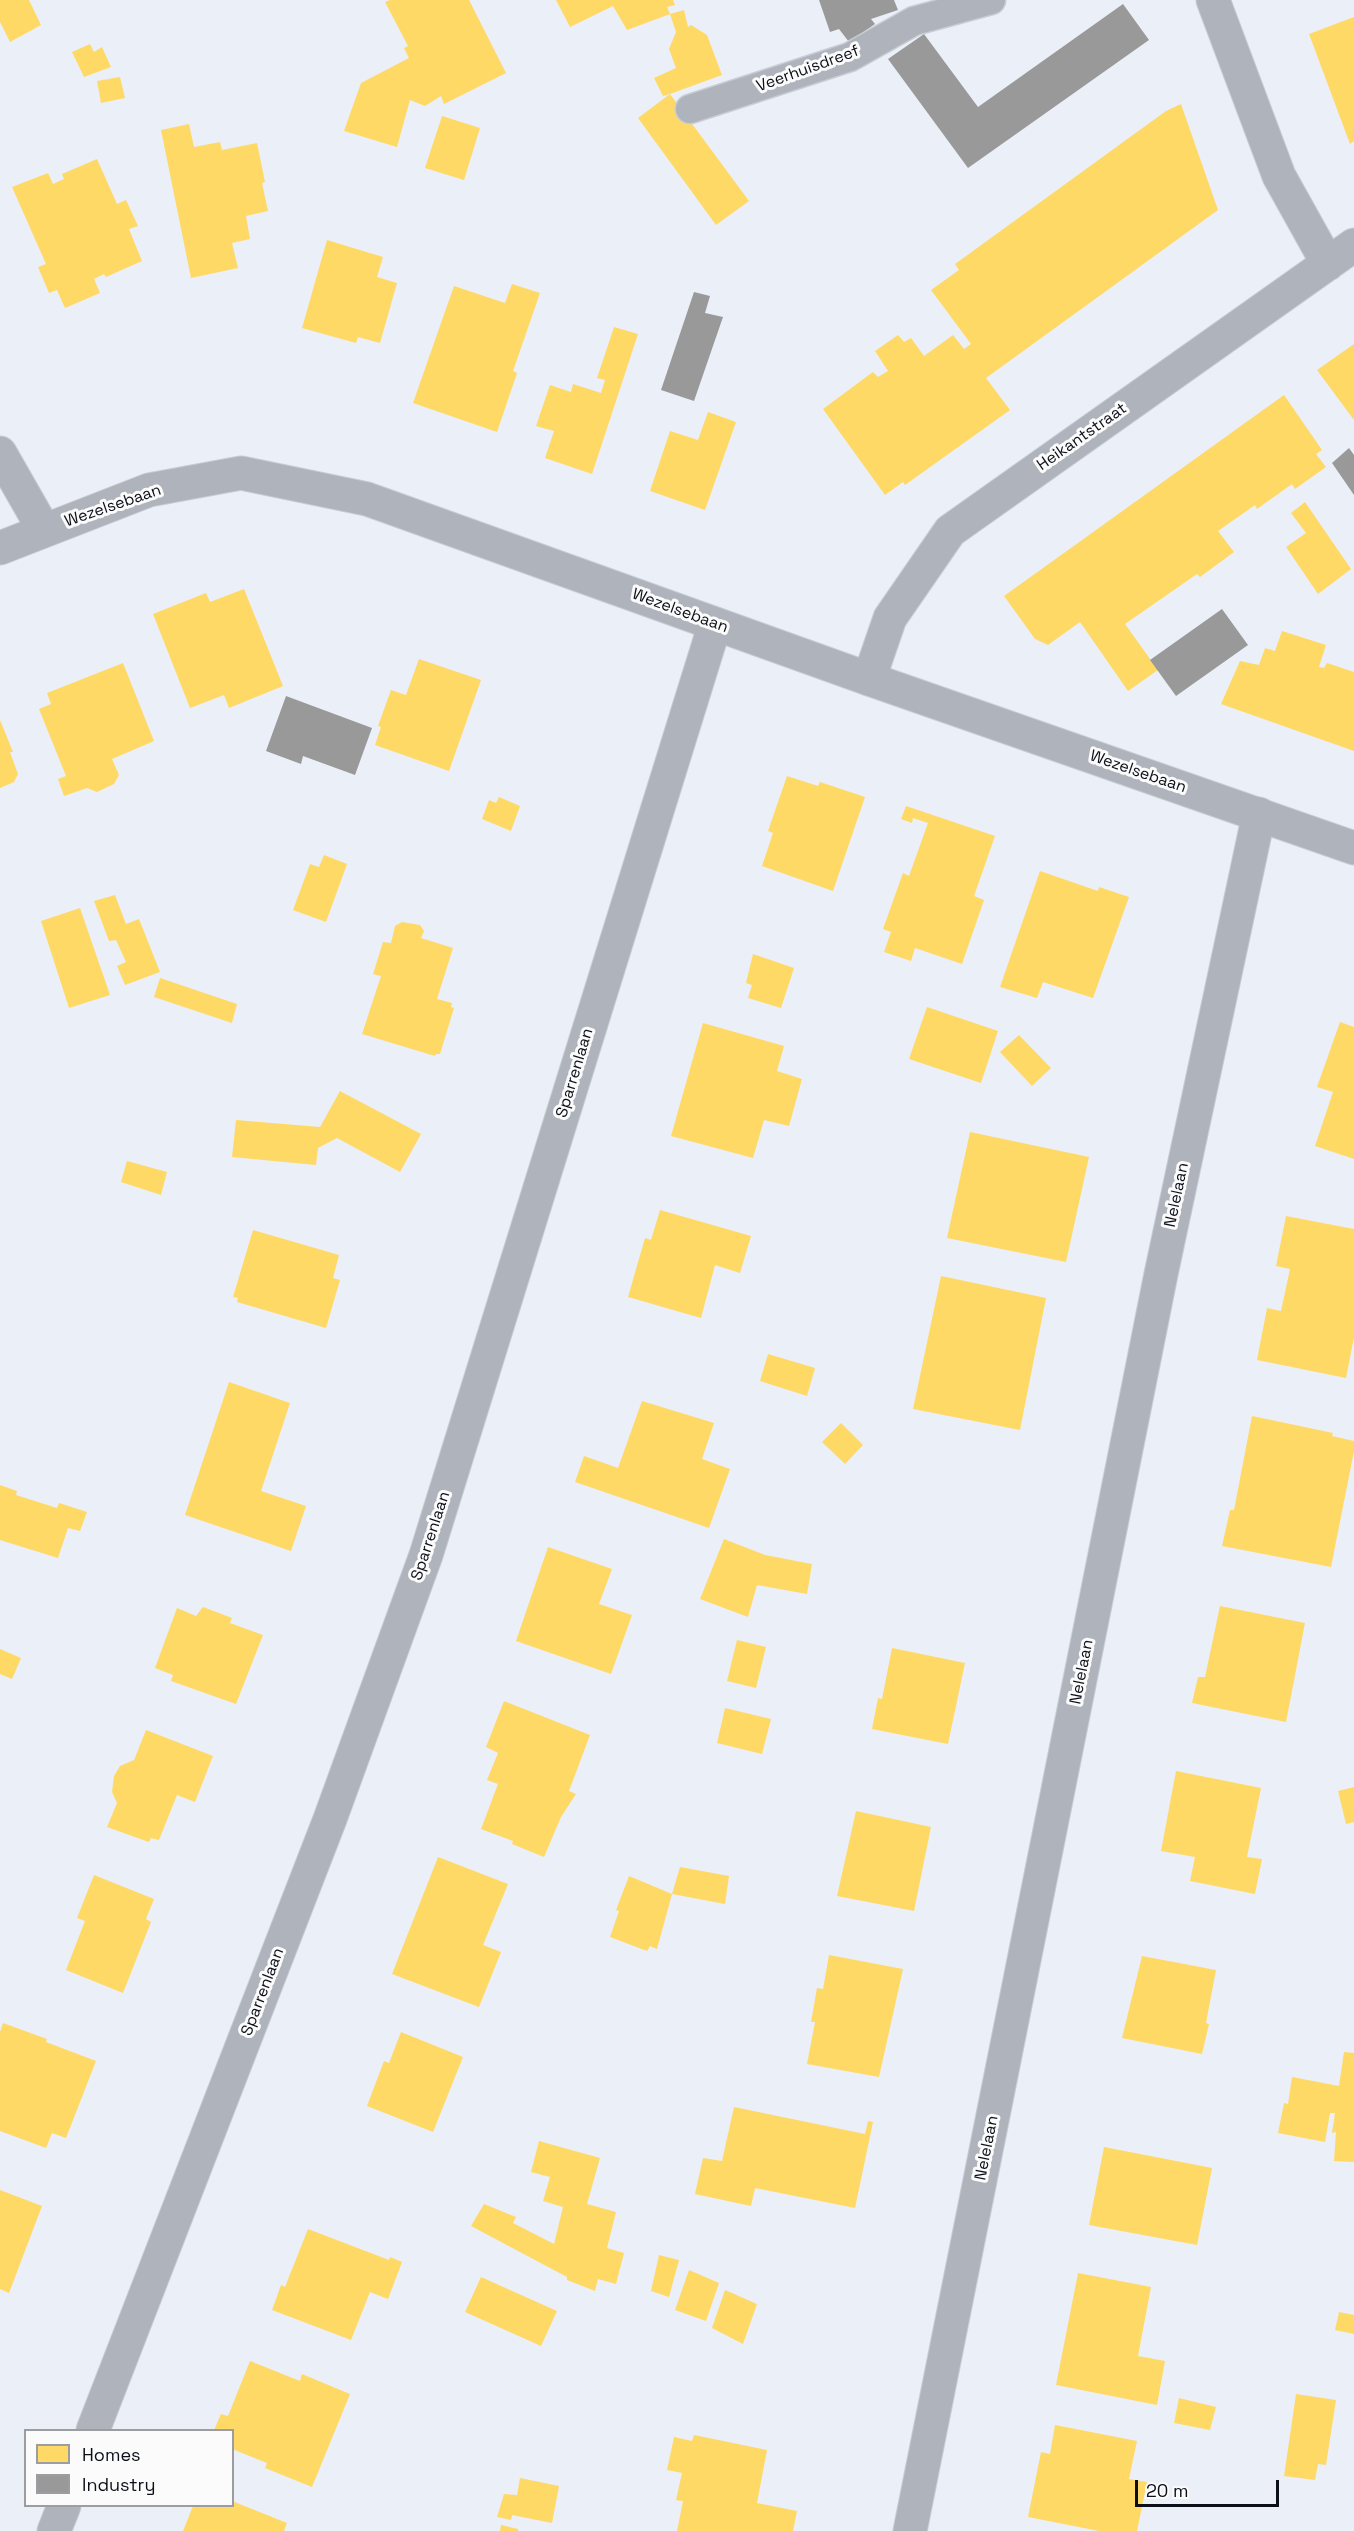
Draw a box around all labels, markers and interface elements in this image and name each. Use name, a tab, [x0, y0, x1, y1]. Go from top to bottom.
street label: Veerhuisdreef	[754, 42, 862, 96]
street label: Heikantstraat	[1033, 399, 1131, 475]
street label: Wezelsebaan	[62, 481, 164, 531]
street label: Wezelsebaan	[629, 585, 731, 637]
street label: Wezelsebaan	[1087, 747, 1189, 797]
street label: Sparrenlaan	[552, 1026, 598, 1120]
street label: Nelelaan	[1161, 1161, 1193, 1229]
street label: Sparrenlaan	[408, 1489, 454, 1583]
street label: Nelelaan	[1066, 1638, 1098, 1706]
street label: Sparrenlaan	[237, 1945, 289, 2039]
street label: Nelelaan	[971, 2114, 1003, 2182]
legend	[24, 2429, 234, 2507]
text: Homes	[82, 2443, 141, 2466]
scale bar	[1138, 2468, 1282, 2506]
text: Industry	[82, 2473, 155, 2496]
text: 20 m	[1146, 2479, 1189, 2502]

